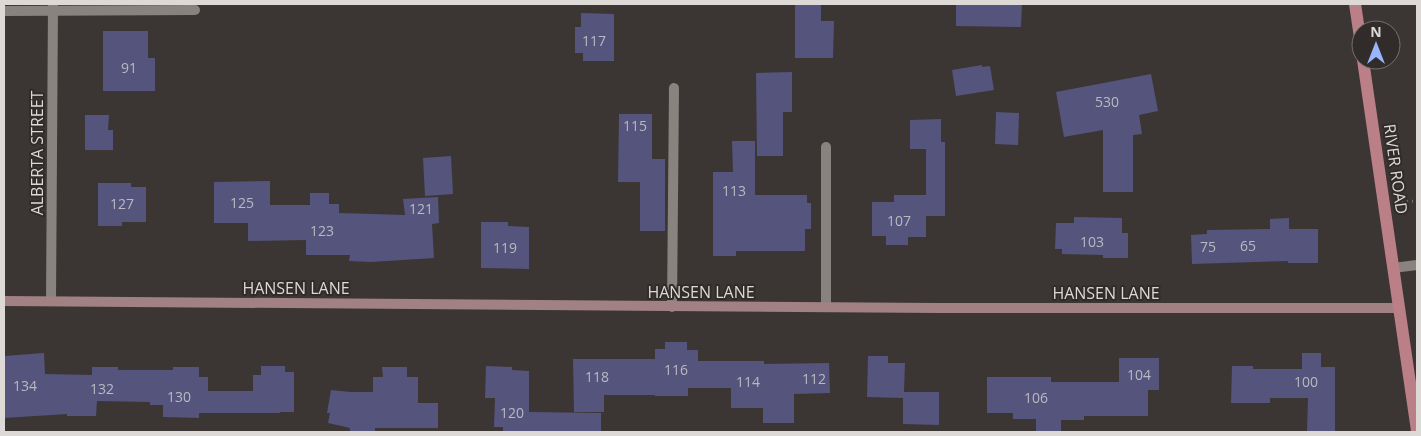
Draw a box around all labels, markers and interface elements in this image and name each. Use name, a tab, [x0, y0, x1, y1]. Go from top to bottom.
north arrow	[1351, 20, 1401, 70]
text: N	[1370, 22, 1382, 41]
house number: 117	[582, 31, 606, 50]
house number: 91	[121, 58, 137, 77]
street label: ALBERTA STREET	[26, 90, 48, 215]
house number: 530	[1095, 92, 1119, 111]
house number: 115	[623, 116, 647, 135]
street label: RIVER ROAD	[1379, 122, 1413, 216]
house number: 113	[722, 181, 746, 200]
house number: 125	[230, 193, 254, 212]
house number: 127	[110, 194, 134, 213]
house number: 121	[409, 199, 433, 218]
house number: 107	[887, 211, 911, 230]
house number: 123	[310, 221, 334, 240]
house number: 103	[1080, 232, 1104, 251]
house number: 65	[1240, 236, 1256, 255]
house number: 75	[1200, 237, 1216, 256]
house number: 119	[493, 238, 517, 257]
street label: HANSEN LANE	[242, 277, 350, 299]
street label: HANSEN LANE	[647, 281, 755, 303]
street label: HANSEN LANE	[1052, 282, 1160, 304]
house number: 116	[664, 360, 688, 379]
house number: 104	[1127, 365, 1151, 384]
house number: 118	[585, 367, 609, 386]
house number: 112	[802, 369, 826, 388]
house number: 114	[736, 372, 760, 391]
house number: 100	[1294, 372, 1318, 391]
house number: 134	[13, 376, 37, 395]
house number: 132	[90, 379, 114, 398]
house number: 130	[167, 387, 191, 406]
house number: 106	[1024, 388, 1048, 407]
house number: 120	[500, 403, 524, 422]

